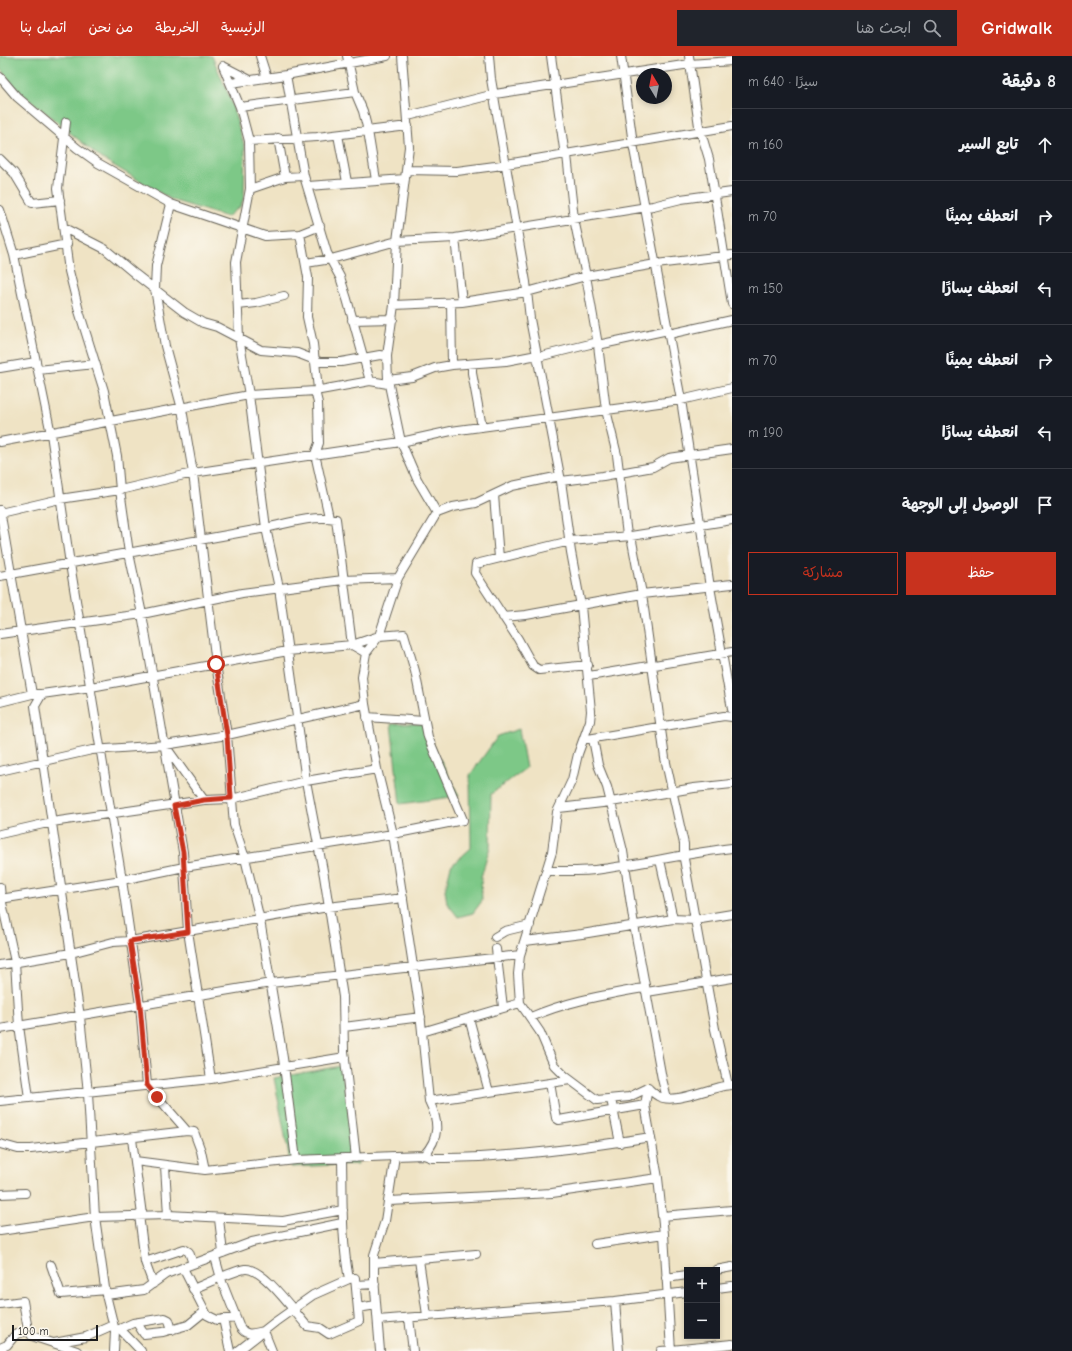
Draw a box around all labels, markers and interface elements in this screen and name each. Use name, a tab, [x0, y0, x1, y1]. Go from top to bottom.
search box	[677, 10, 957, 46]
icon: search	[921, 17, 943, 39]
text: Gridwalk	[981, 17, 1052, 39]
text: اتصل بنا	[20, 19, 67, 36]
text: من نحن	[89, 19, 133, 36]
text: الخريطة	[155, 19, 199, 36]
text: الرئيسية	[221, 19, 265, 36]
text: ابحث هنا	[856, 19, 911, 37]
north arrow	[636, 68, 672, 104]
text: 8 دقيقة	[1002, 72, 1056, 91]
text: سيرًا · 640 m	[748, 74, 818, 89]
icon: ahead	[1034, 134, 1056, 156]
text: تابع السير	[959, 135, 1018, 153]
text: 160 m	[748, 137, 783, 152]
icon: right	[1034, 206, 1056, 228]
text: انعطف يمينًا	[946, 207, 1018, 225]
text: 70 m	[748, 209, 777, 224]
icon: left	[1034, 278, 1056, 300]
text: انعطف يسارًا	[942, 279, 1018, 297]
text: 150 m	[748, 281, 783, 296]
icon: right	[1034, 350, 1056, 372]
text: انعطف يمينًا	[946, 351, 1018, 369]
text: 70 m	[748, 353, 777, 368]
icon: left	[1034, 422, 1056, 444]
text: انعطف يسارًا	[942, 423, 1018, 441]
text: 190 m	[748, 425, 783, 440]
icon: arrive	[1034, 494, 1056, 516]
text: الوصول إلى الوجهة	[902, 495, 1018, 513]
button: مشاركة	[748, 552, 898, 595]
button: حفظ	[906, 552, 1056, 595]
route start	[207, 655, 225, 673]
route end	[148, 1088, 166, 1106]
map controls	[684, 1267, 720, 1339]
button: +	[684, 1267, 720, 1303]
button: −	[684, 1303, 720, 1339]
scale bar	[12, 1323, 98, 1342]
text: 100 m	[18, 1325, 49, 1338]

